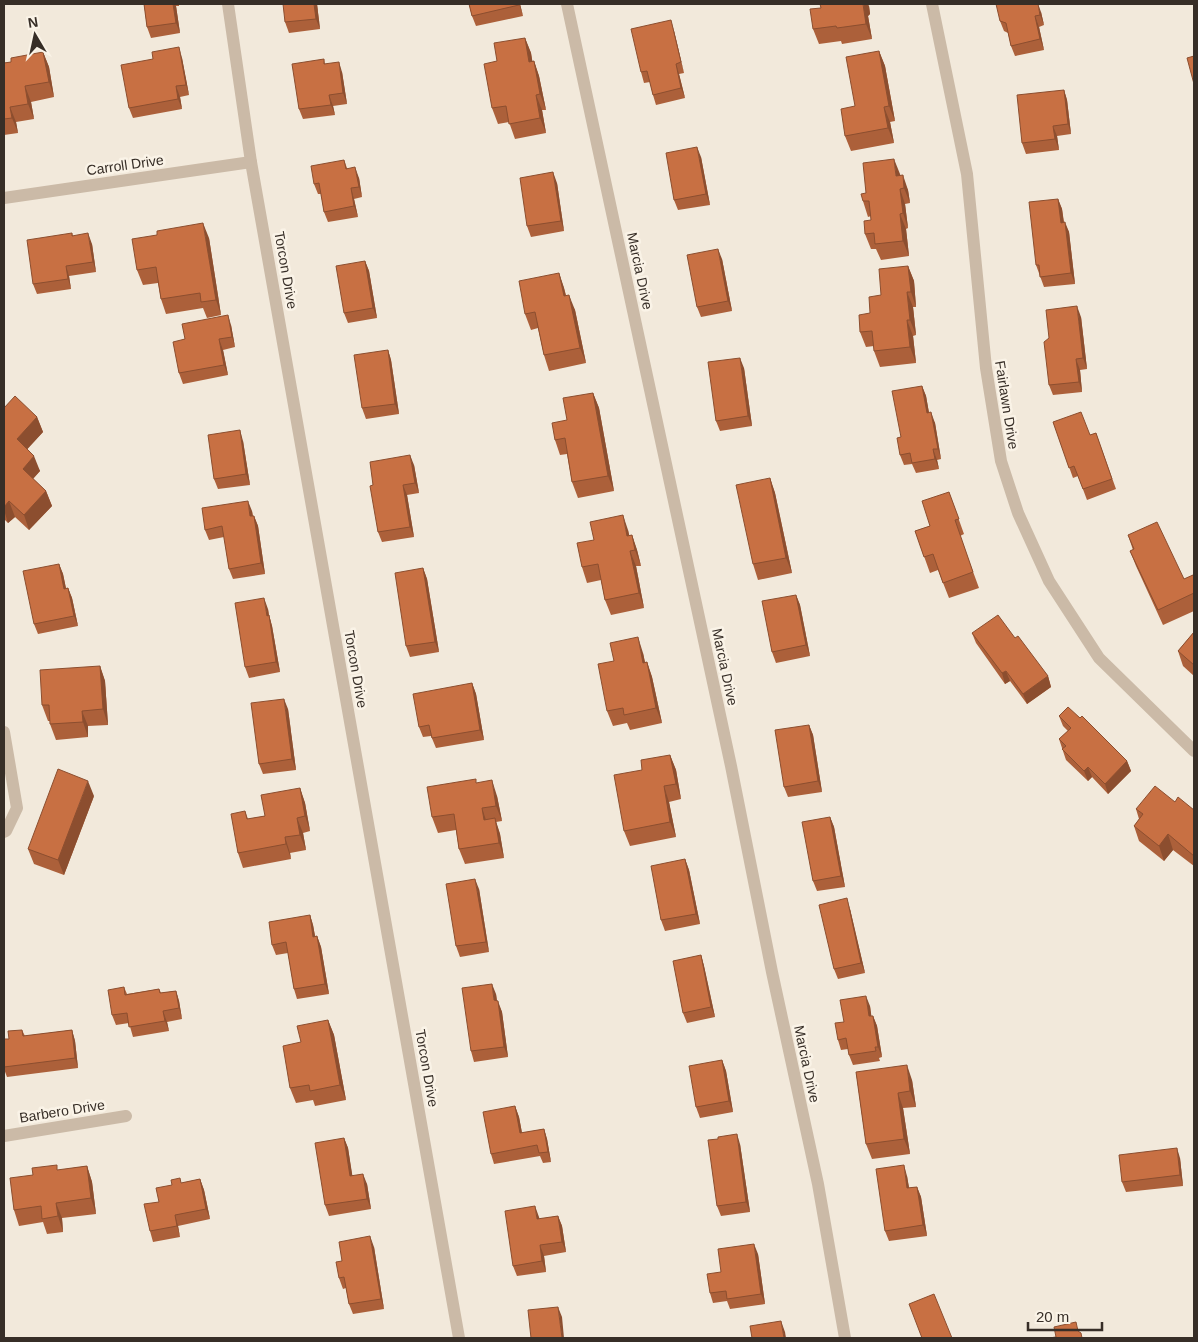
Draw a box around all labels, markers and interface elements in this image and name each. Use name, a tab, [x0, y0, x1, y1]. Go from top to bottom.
north arrow	[10, 10, 60, 60]
text: N	[27, 13, 39, 31]
street label: Carroll Drive	[85, 152, 165, 178]
street label: Torcon Drive	[271, 230, 301, 310]
street label: Marcia Drive	[624, 231, 656, 311]
street label: Fairlawn Drive	[992, 360, 1022, 451]
street label: Marcia Drive	[709, 627, 741, 707]
street label: Torcon Drive	[341, 629, 371, 709]
street label: Marcia Drive	[791, 1024, 823, 1104]
street label: Torcon Drive	[412, 1028, 442, 1108]
street label: Barbero Drive	[18, 1096, 106, 1126]
scale bar	[1028, 1300, 1102, 1332]
text: 20 m	[1036, 1308, 1069, 1325]

